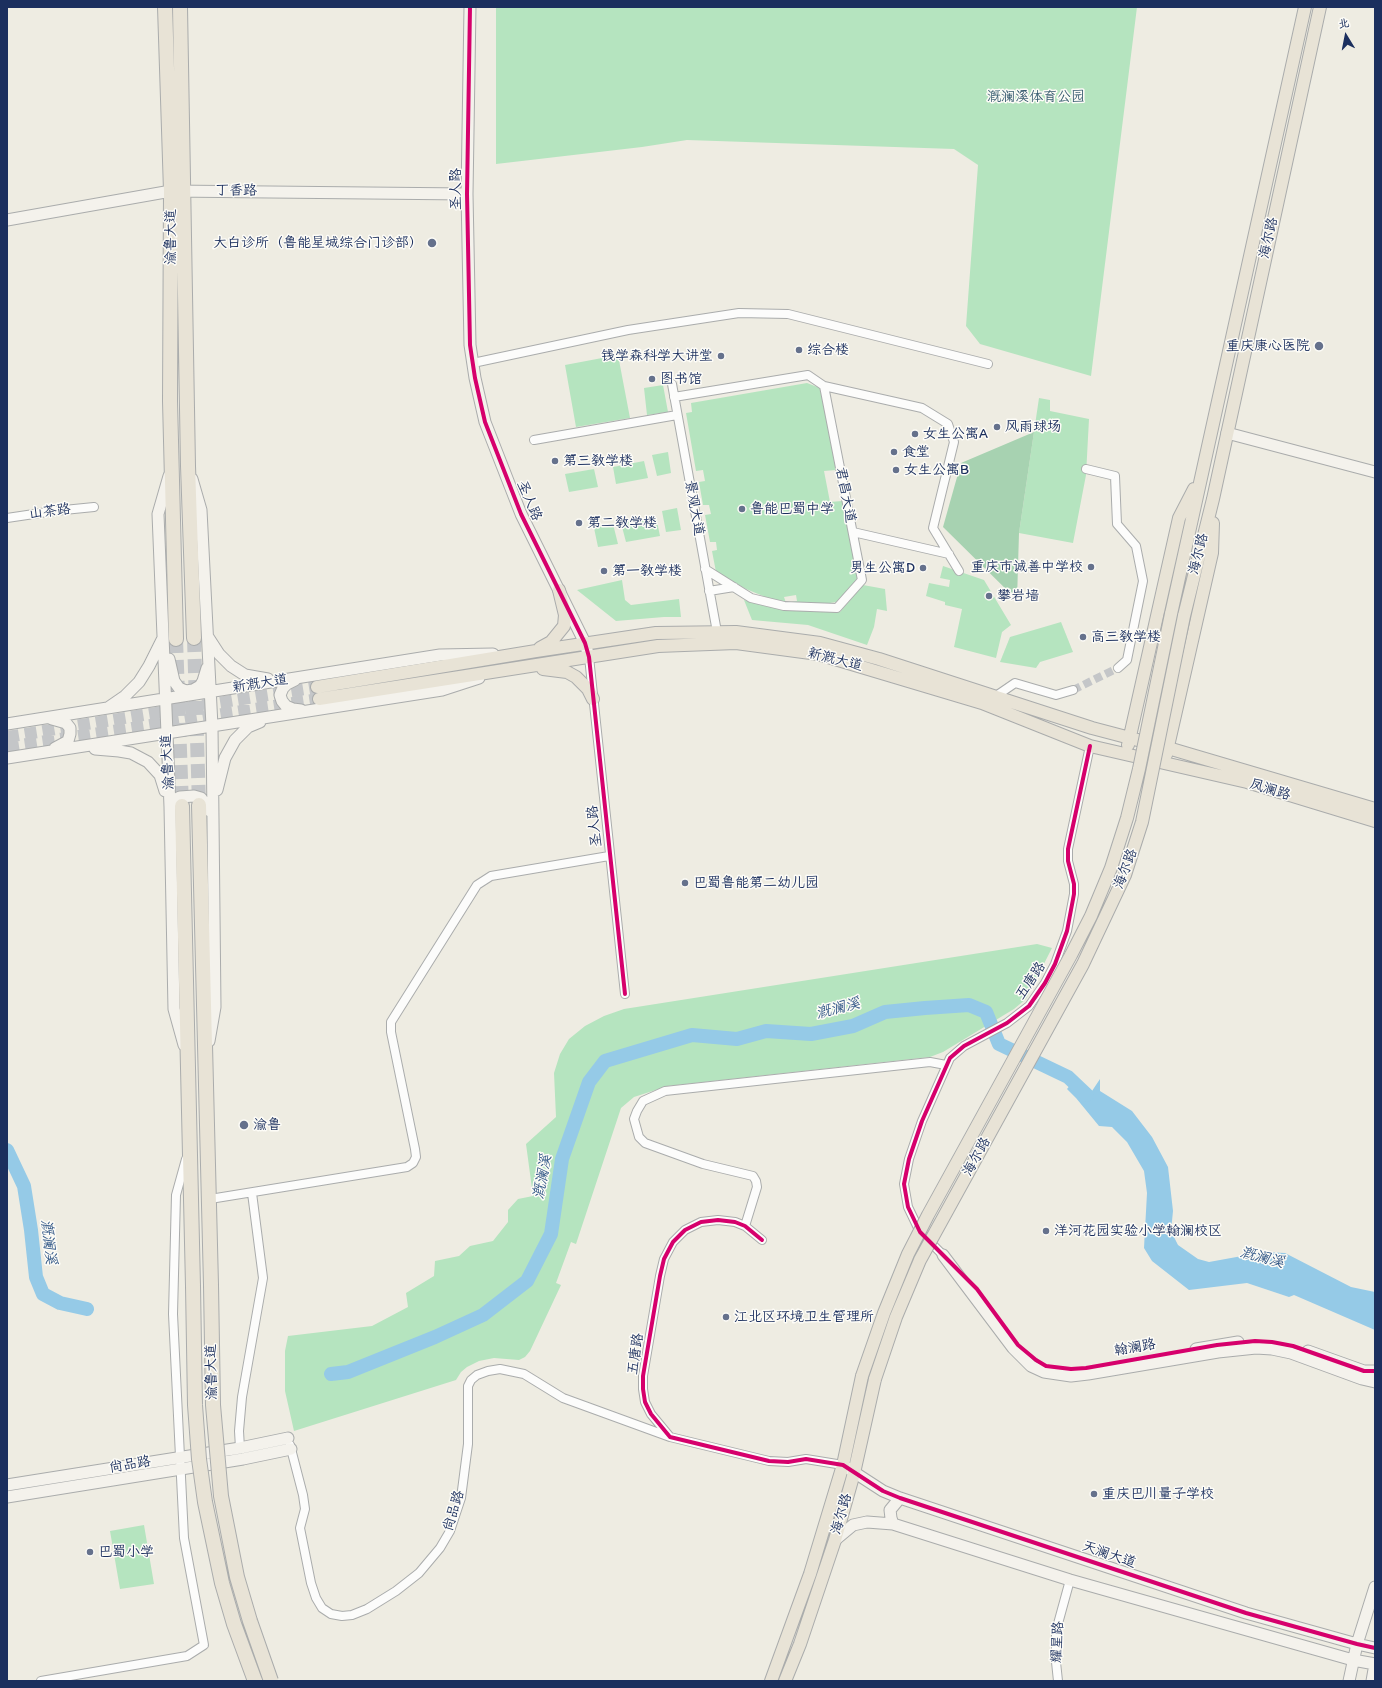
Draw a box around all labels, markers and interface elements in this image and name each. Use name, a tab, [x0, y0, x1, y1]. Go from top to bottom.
north arrow	[1326, 16, 1366, 56]
text: 北	[1337, 16, 1350, 31]
park label: 溉澜溪体育公园	[987, 89, 1085, 105]
street label: 圣人路	[448, 168, 464, 210]
street label: 丁香路	[215, 182, 257, 200]
street label: 渝鲁大道	[163, 209, 179, 265]
street label: 海尔路	[1256, 216, 1282, 260]
place label: 大白诊所（鲁能星城综合门诊部）	[213, 235, 423, 251]
marker: 大白诊所（鲁能星城综合门诊部）	[426, 237, 438, 249]
place label: 重庆康心医院	[1226, 338, 1310, 354]
marker: 重庆康心医院	[1313, 340, 1325, 352]
place label: 综合楼	[807, 342, 849, 358]
marker: 综合楼	[794, 345, 804, 355]
place label: 钱学森科学大讲堂	[601, 348, 713, 364]
marker: 钱学森科学大讲堂	[716, 351, 726, 361]
place label: 图书馆	[660, 371, 702, 387]
marker: 图书馆	[647, 374, 657, 384]
place label: 风雨球场	[1005, 419, 1061, 435]
marker: 风雨球场	[992, 422, 1002, 432]
place label: 女生公寓A	[923, 426, 988, 442]
marker: 女生公寓A	[910, 429, 920, 439]
place label: 食堂	[902, 444, 930, 460]
marker: 食堂	[889, 447, 899, 457]
place label: 第三教学楼	[563, 453, 633, 469]
marker: 第三教学楼	[550, 456, 560, 466]
place label: 女生公寓B	[904, 462, 969, 478]
marker: 女生公寓B	[891, 465, 901, 475]
street label: 君昌大道	[831, 466, 859, 524]
street label: 圣人路	[513, 478, 545, 524]
street label: 景观大道	[681, 479, 707, 537]
street label: 山茶路	[28, 501, 72, 523]
place label: 鲁能巴蜀中学	[750, 501, 834, 517]
marker: 鲁能巴蜀中学	[737, 504, 747, 514]
place label: 第二教学楼	[587, 515, 657, 531]
marker: 第二教学楼	[574, 518, 584, 528]
street label: 海尔路	[1186, 532, 1212, 576]
place label: 重庆市诚善中学校	[971, 559, 1083, 575]
place label: 男生公寓D	[850, 560, 915, 576]
marker: 重庆市诚善中学校	[1086, 562, 1096, 572]
place label: 第一教学楼	[612, 563, 682, 579]
marker: 男生公寓D	[918, 563, 928, 573]
marker: 第一教学楼	[599, 566, 609, 576]
place label: 攀岩墙	[997, 588, 1039, 604]
marker: 攀岩墙	[984, 591, 994, 601]
place label: 高三教学楼	[1091, 629, 1161, 645]
marker: 高三教学楼	[1078, 632, 1088, 642]
street label: 新溉大道	[806, 645, 864, 675]
street label: 新溉大道	[231, 671, 289, 697]
street label: 渝鲁大道	[158, 734, 178, 790]
street label: 凤澜路	[1247, 776, 1293, 804]
street label: 圣人路	[584, 804, 606, 848]
street label: 海尔路	[1111, 846, 1141, 892]
place label: 巴蜀鲁能第二幼儿园	[693, 875, 819, 891]
marker: 巴蜀鲁能第二幼儿园	[680, 878, 690, 888]
street label: 五唐路	[1012, 959, 1050, 1003]
water label: 溉澜溪	[814, 994, 862, 1024]
place label: 渝鲁	[253, 1117, 281, 1133]
marker: 渝鲁	[238, 1119, 250, 1131]
street label: 海尔路	[959, 1135, 995, 1179]
water label: 溉澜溪	[530, 1153, 556, 1201]
water label: 溉澜溪	[36, 1219, 60, 1265]
place label: 洋河花园实验小学翰澜校区	[1054, 1223, 1222, 1239]
marker: 洋河花园实验小学翰澜校区	[1041, 1226, 1051, 1236]
water label: 溉澜溪	[1238, 1244, 1286, 1272]
place label: 江北区环境卫生管理所	[734, 1309, 874, 1325]
marker: 江北区环境卫生管理所	[721, 1312, 731, 1322]
street label: 五唐路	[625, 1332, 647, 1376]
street label: 翰澜路	[1113, 1336, 1157, 1360]
street label: 渝鲁大道	[203, 1344, 221, 1400]
street label: 尚品路	[108, 1453, 152, 1477]
place label: 重庆巴川量子学校	[1102, 1486, 1214, 1502]
street label: 尚品路	[440, 1488, 468, 1534]
marker: 重庆巴川量子学校	[1089, 1489, 1099, 1499]
street label: 海尔路	[828, 1491, 856, 1537]
street label: 天澜大道	[1080, 1538, 1138, 1572]
place label: 巴蜀小学	[98, 1544, 154, 1560]
marker: 巴蜀小学	[85, 1547, 95, 1557]
street label: 耀星路	[1049, 1621, 1067, 1663]

